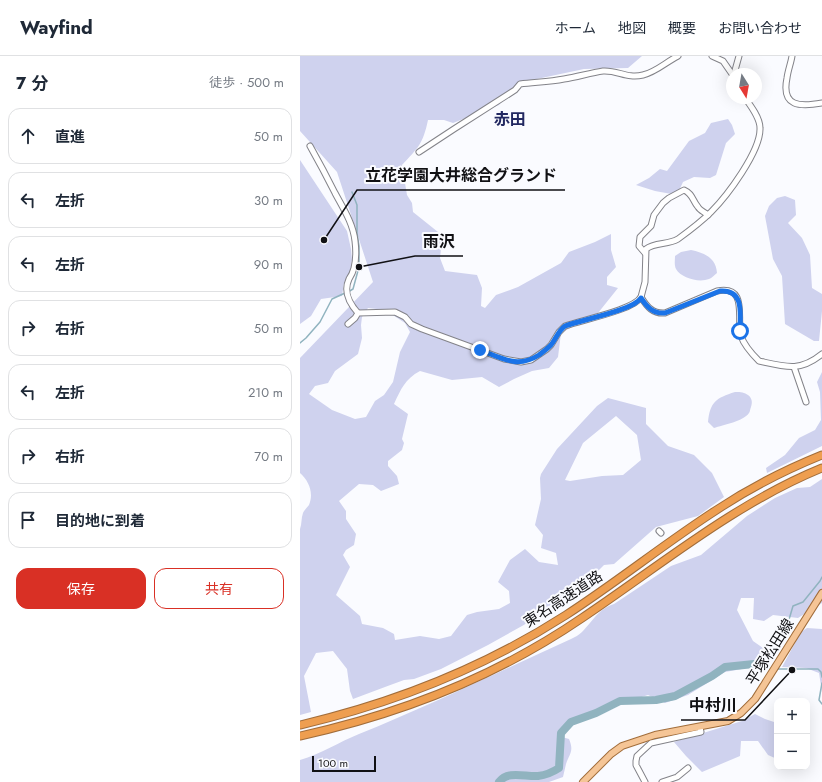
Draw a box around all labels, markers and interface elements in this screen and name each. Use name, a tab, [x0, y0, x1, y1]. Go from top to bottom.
text: Wayfind	[20, 14, 93, 41]
text: ホーム	[554, 18, 596, 38]
text: 地図	[618, 18, 646, 38]
text: 概要	[668, 18, 696, 38]
text: お問い合わせ	[718, 18, 802, 38]
north arrow	[726, 68, 762, 104]
text: 7 分	[16, 71, 48, 95]
text: 徒歩 · 500 m	[209, 73, 284, 92]
district label: 赤田	[494, 108, 526, 131]
icon: ahead	[17, 125, 39, 147]
text: 直進	[55, 126, 85, 148]
text: 50 m	[254, 127, 283, 146]
callout: 立花学園大井総合グランド	[357, 162, 565, 190]
text: 立花学園大井総合グランド	[365, 164, 557, 187]
icon: left	[17, 189, 39, 211]
text: 左折	[55, 190, 85, 212]
text: 30 m	[254, 191, 283, 210]
callout: 雨沢	[415, 228, 463, 256]
text: 雨沢	[423, 230, 455, 253]
icon: left	[17, 253, 39, 275]
text: 左折	[55, 254, 85, 276]
text: 90 m	[254, 255, 283, 274]
icon: right	[17, 317, 39, 339]
text: 右折	[55, 318, 85, 340]
text: 50 m	[254, 319, 283, 338]
route start	[731, 322, 749, 340]
route end	[471, 341, 489, 359]
icon: left	[17, 381, 39, 403]
text: 左折	[55, 382, 85, 404]
text: 210 m	[248, 383, 283, 402]
icon: right	[17, 445, 39, 467]
text: 右折	[55, 446, 85, 468]
text: 70 m	[254, 447, 283, 466]
icon: arrive	[17, 509, 39, 531]
text: 目的地に到着	[55, 510, 145, 532]
street label: 東名高速道路	[519, 565, 607, 633]
button: 保存	[16, 568, 146, 609]
button: 共有	[154, 568, 284, 609]
street label: 平塚松田線	[741, 614, 799, 690]
callout: 中村川	[681, 692, 745, 720]
text: 中村川	[689, 694, 737, 717]
map controls	[774, 698, 810, 770]
button: +	[774, 698, 810, 734]
button: −	[774, 734, 810, 770]
scale bar	[312, 754, 376, 773]
text: 100 m	[318, 755, 348, 771]

